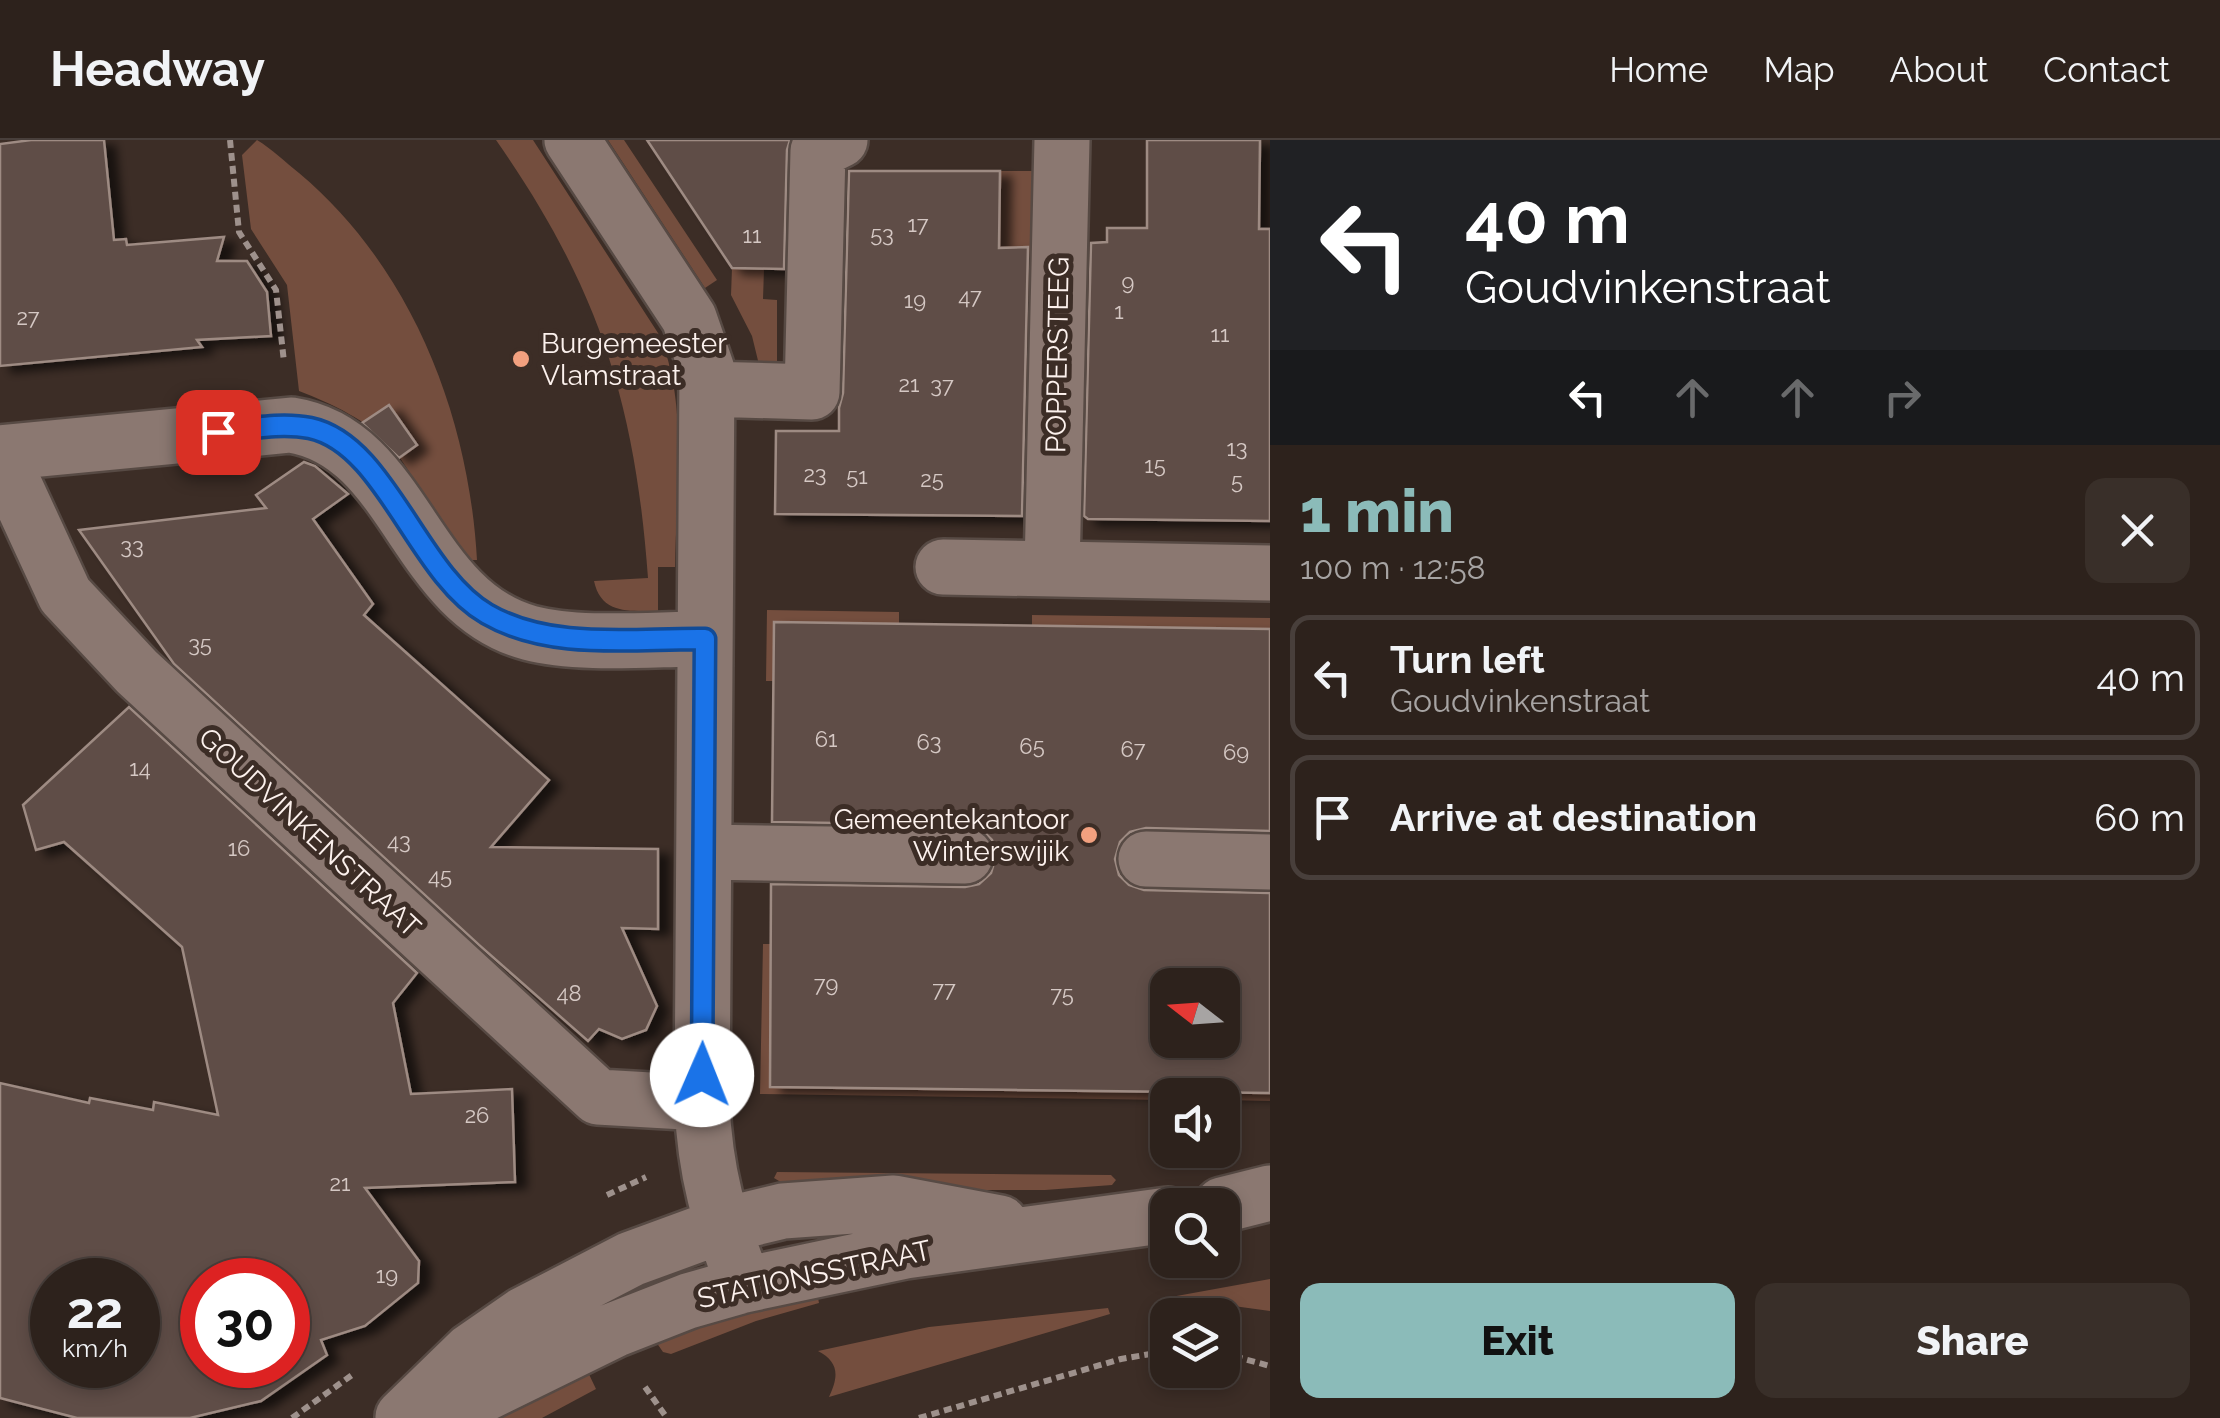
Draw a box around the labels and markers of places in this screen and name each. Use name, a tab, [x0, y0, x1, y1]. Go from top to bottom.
place label: Burgemeester Vlamstraat	[541, 327, 727, 392]
marker: Burgemeester Vlamstraat	[510, 348, 532, 370]
pin	[176, 390, 261, 475]
place label: Gemeentekantoor Winterswijik	[834, 803, 1069, 868]
marker: Gemeentekantoor Winterswijik	[1078, 824, 1100, 846]

